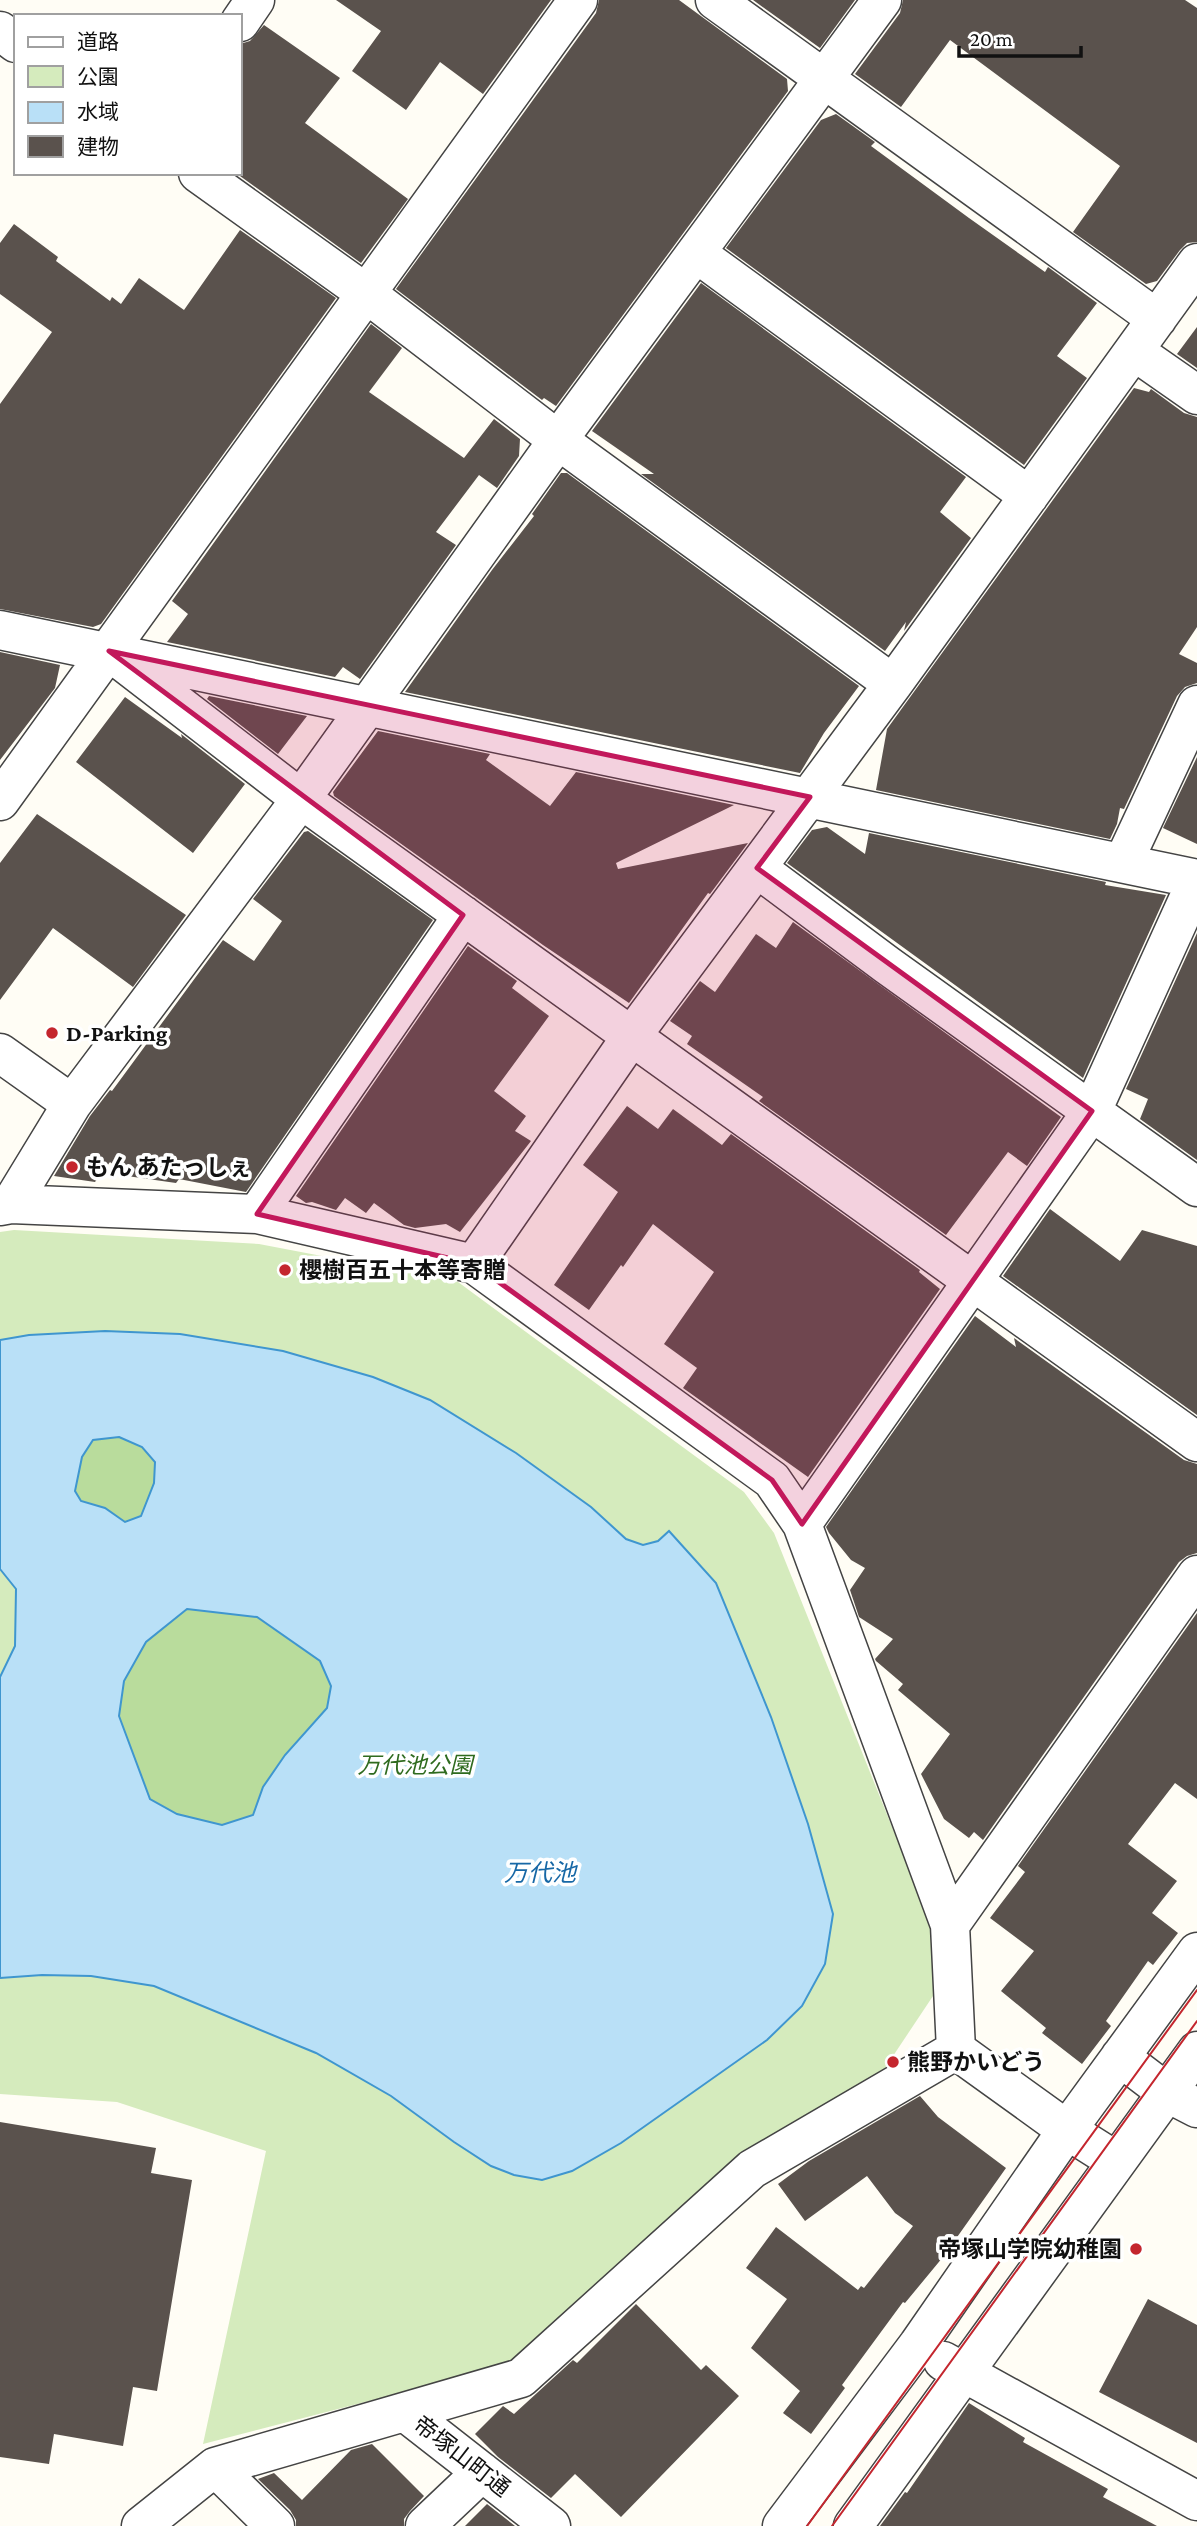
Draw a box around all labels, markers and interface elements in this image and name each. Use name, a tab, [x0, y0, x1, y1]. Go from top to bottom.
legend	[14, 14, 242, 175]
scale bar	[959, 14, 1082, 58]
text: 20 m	[970, 27, 1013, 51]
text: 道路	[77, 30, 119, 54]
text: 公園	[77, 65, 119, 89]
text: 水域	[77, 100, 119, 124]
text: 建物	[77, 135, 119, 159]
place label: D-Parking	[66, 1020, 168, 1046]
marker: D-Parking	[44, 1025, 60, 1041]
place label: もん あたっしぇ	[86, 1154, 251, 1180]
marker: もん あたっしぇ	[64, 1159, 80, 1175]
place label: 櫻樹百五十本等寄贈	[299, 1257, 506, 1283]
marker: 櫻樹百五十本等寄贈	[277, 1262, 293, 1278]
park label: 万代池公園	[358, 1752, 476, 1778]
water label: 万代池	[504, 1859, 578, 1886]
place label: 熊野かいどう	[907, 2049, 1045, 2075]
marker: 熊野かいどう	[885, 2054, 901, 2070]
place label: 帝塚山学院幼稚園	[938, 2236, 1122, 2262]
marker: 帝塚山学院幼稚園	[1128, 2241, 1144, 2257]
street label: 帝塚山町通	[409, 2410, 515, 2502]

